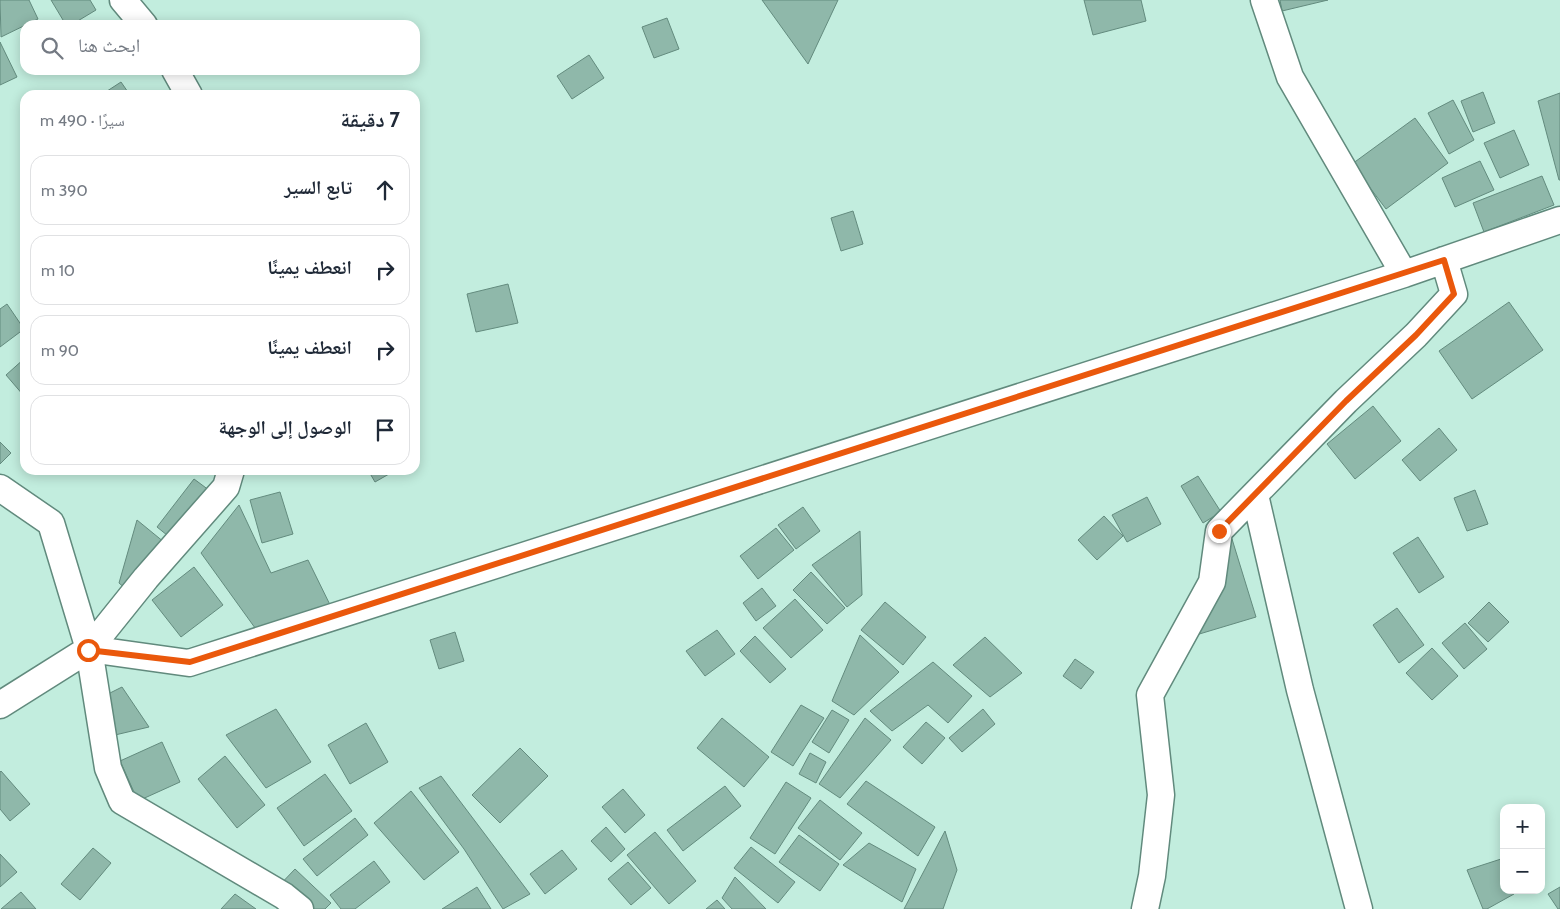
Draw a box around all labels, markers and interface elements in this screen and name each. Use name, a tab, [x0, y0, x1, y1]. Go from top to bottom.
search box	[20, 20, 420, 75]
icon: search	[38, 34, 66, 62]
text: ابحث هنا	[78, 34, 140, 57]
text: 7 دقيقة	[340, 107, 400, 132]
text: سيرًا · 490 m	[40, 111, 125, 130]
text: تابع السير	[284, 176, 352, 199]
icon: ahead	[371, 176, 399, 204]
text: 390 m	[41, 181, 88, 200]
text: انعطف يمينًا	[267, 256, 352, 279]
icon: right	[371, 256, 399, 284]
text: 10 m	[41, 261, 75, 280]
text: انعطف يمينًا	[267, 336, 352, 359]
icon: right	[371, 336, 399, 364]
text: 90 m	[41, 341, 79, 360]
text: الوصول إلى الوجهة	[219, 416, 352, 439]
icon: arrive	[371, 416, 399, 444]
route end	[1208, 520, 1231, 543]
route start	[77, 639, 100, 662]
map controls	[1500, 804, 1545, 894]
button: +	[1500, 804, 1545, 849]
button: −	[1500, 849, 1545, 894]

